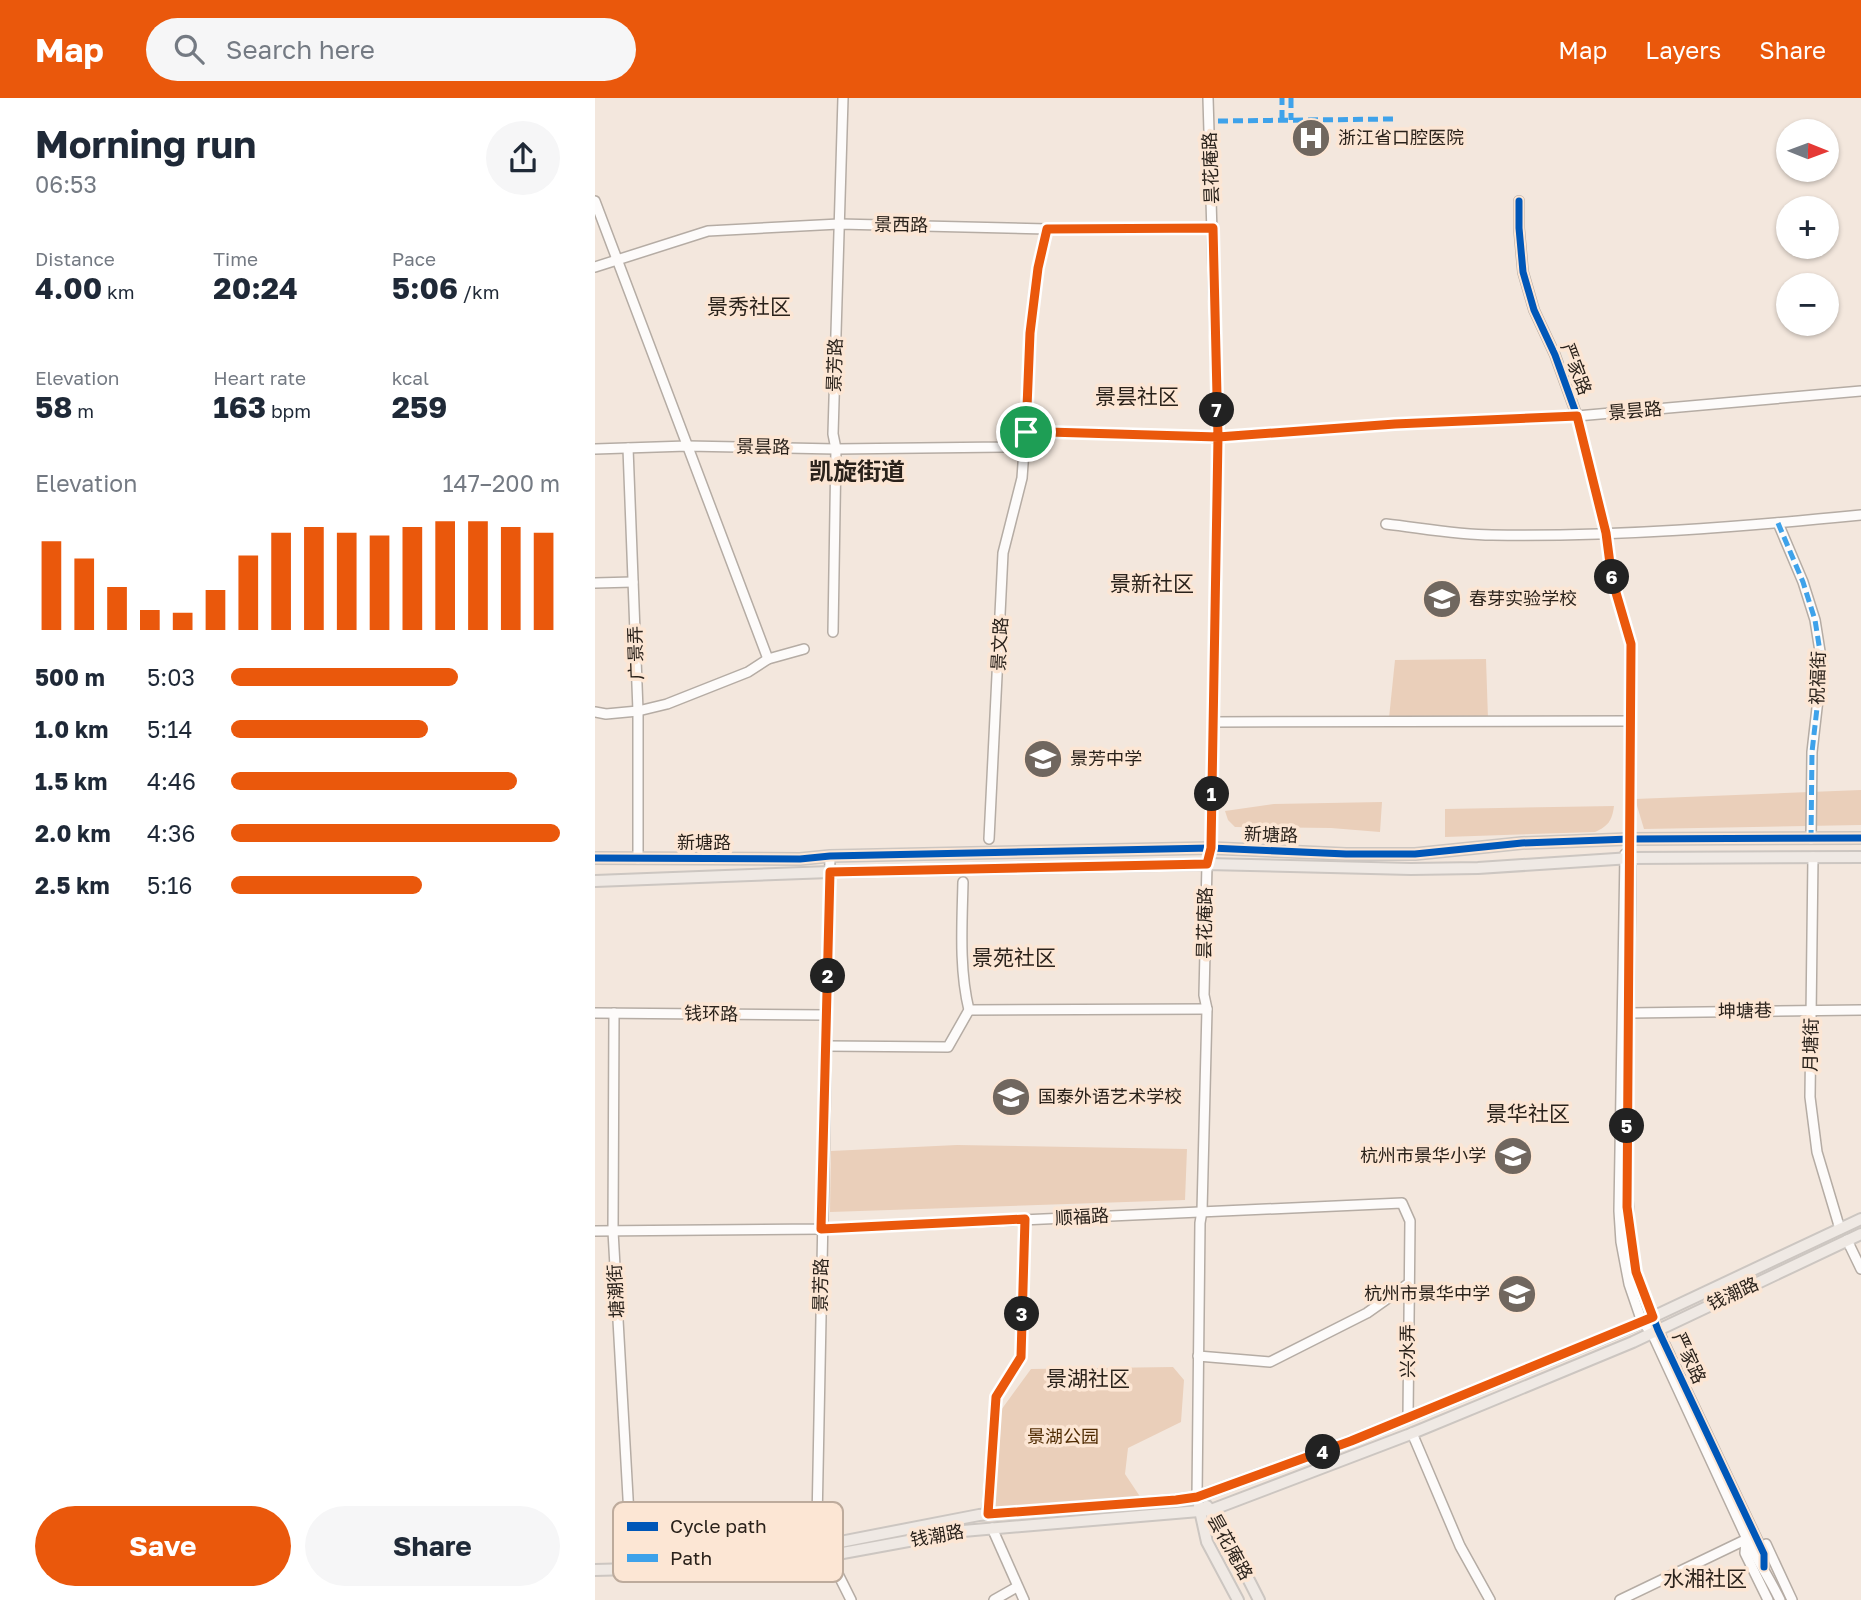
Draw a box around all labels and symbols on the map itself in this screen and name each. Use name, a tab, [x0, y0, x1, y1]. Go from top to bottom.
hospital icon: 浙江省口腔医院	[1290, 117, 1332, 159]
north arrow	[1776, 119, 1839, 182]
place label: 浙江省口腔医院	[1338, 126, 1464, 148]
street label: 昙花庵路	[1198, 132, 1222, 204]
street label: 景西路	[874, 213, 928, 235]
district label: 景秀社区	[707, 293, 791, 319]
street label: 景芳路	[822, 338, 846, 392]
street label: 严家路	[1557, 339, 1597, 398]
district label: 景昙社区	[1095, 383, 1179, 409]
pin: 7	[1199, 392, 1235, 428]
street label: 景昙路	[1607, 397, 1663, 423]
pin	[996, 402, 1056, 462]
street label: 景昙路	[736, 435, 790, 457]
district label: 凯旋街道	[809, 456, 905, 485]
pin: 6	[1595, 560, 1629, 594]
district label: 景新社区	[1110, 570, 1194, 596]
school or university icon: 春芽实验学校	[1421, 578, 1463, 620]
place label: 春芽实验学校	[1469, 587, 1577, 609]
street label: 景文路	[987, 616, 1011, 671]
street label: 广景弄	[623, 626, 647, 680]
street label: 祝福街	[1805, 651, 1829, 705]
school or university icon: 景芳中学	[1022, 738, 1064, 780]
place label: 景芳中学	[1070, 747, 1142, 769]
pin: 1	[1195, 776, 1229, 812]
street label: 新塘路	[1244, 822, 1298, 846]
street label: 新塘路	[677, 831, 731, 853]
street label: 昙花庵路	[1192, 887, 1216, 959]
district label: 景苑社区	[972, 944, 1056, 970]
pin: 2	[811, 958, 845, 994]
street label: 坤塘巷	[1718, 999, 1772, 1021]
street label: 钱环路	[684, 1002, 738, 1024]
street label: 月塘街	[1799, 1018, 1821, 1072]
school or university icon: 国泰外语艺术学校	[990, 1076, 1032, 1118]
place label: 国泰外语艺术学校	[1038, 1085, 1182, 1107]
district label: 景华社区	[1486, 1100, 1570, 1126]
pin: 5	[1609, 1108, 1645, 1144]
school or university icon: 杭州市景华小学	[1492, 1135, 1534, 1177]
place label: 杭州市景华小学	[1360, 1144, 1486, 1166]
street label: 顺福路	[1054, 1204, 1109, 1228]
street label: 景芳路	[809, 1258, 831, 1312]
street label: 塘潮街	[603, 1264, 627, 1319]
street label: 钱潮路	[1703, 1272, 1762, 1314]
school or university icon: 杭州市景华中学	[1496, 1273, 1538, 1315]
place label: 杭州市景华中学	[1364, 1282, 1490, 1304]
pin: 3	[1005, 1296, 1039, 1332]
street label: 兴水弄	[1396, 1324, 1418, 1378]
street label: 严家路	[1669, 1328, 1711, 1387]
district label: 景湖社区	[1046, 1365, 1130, 1391]
park label: 景湖公园	[1027, 1425, 1099, 1447]
pin: 4	[1305, 1434, 1341, 1470]
legend	[613, 1502, 843, 1582]
street label: 昙花庵路	[1204, 1510, 1258, 1583]
text: Cycle path	[670, 1514, 767, 1537]
street label: 钱潮路	[908, 1519, 965, 1551]
text: Path	[670, 1546, 712, 1569]
district label: 水湘社区	[1663, 1565, 1747, 1591]

